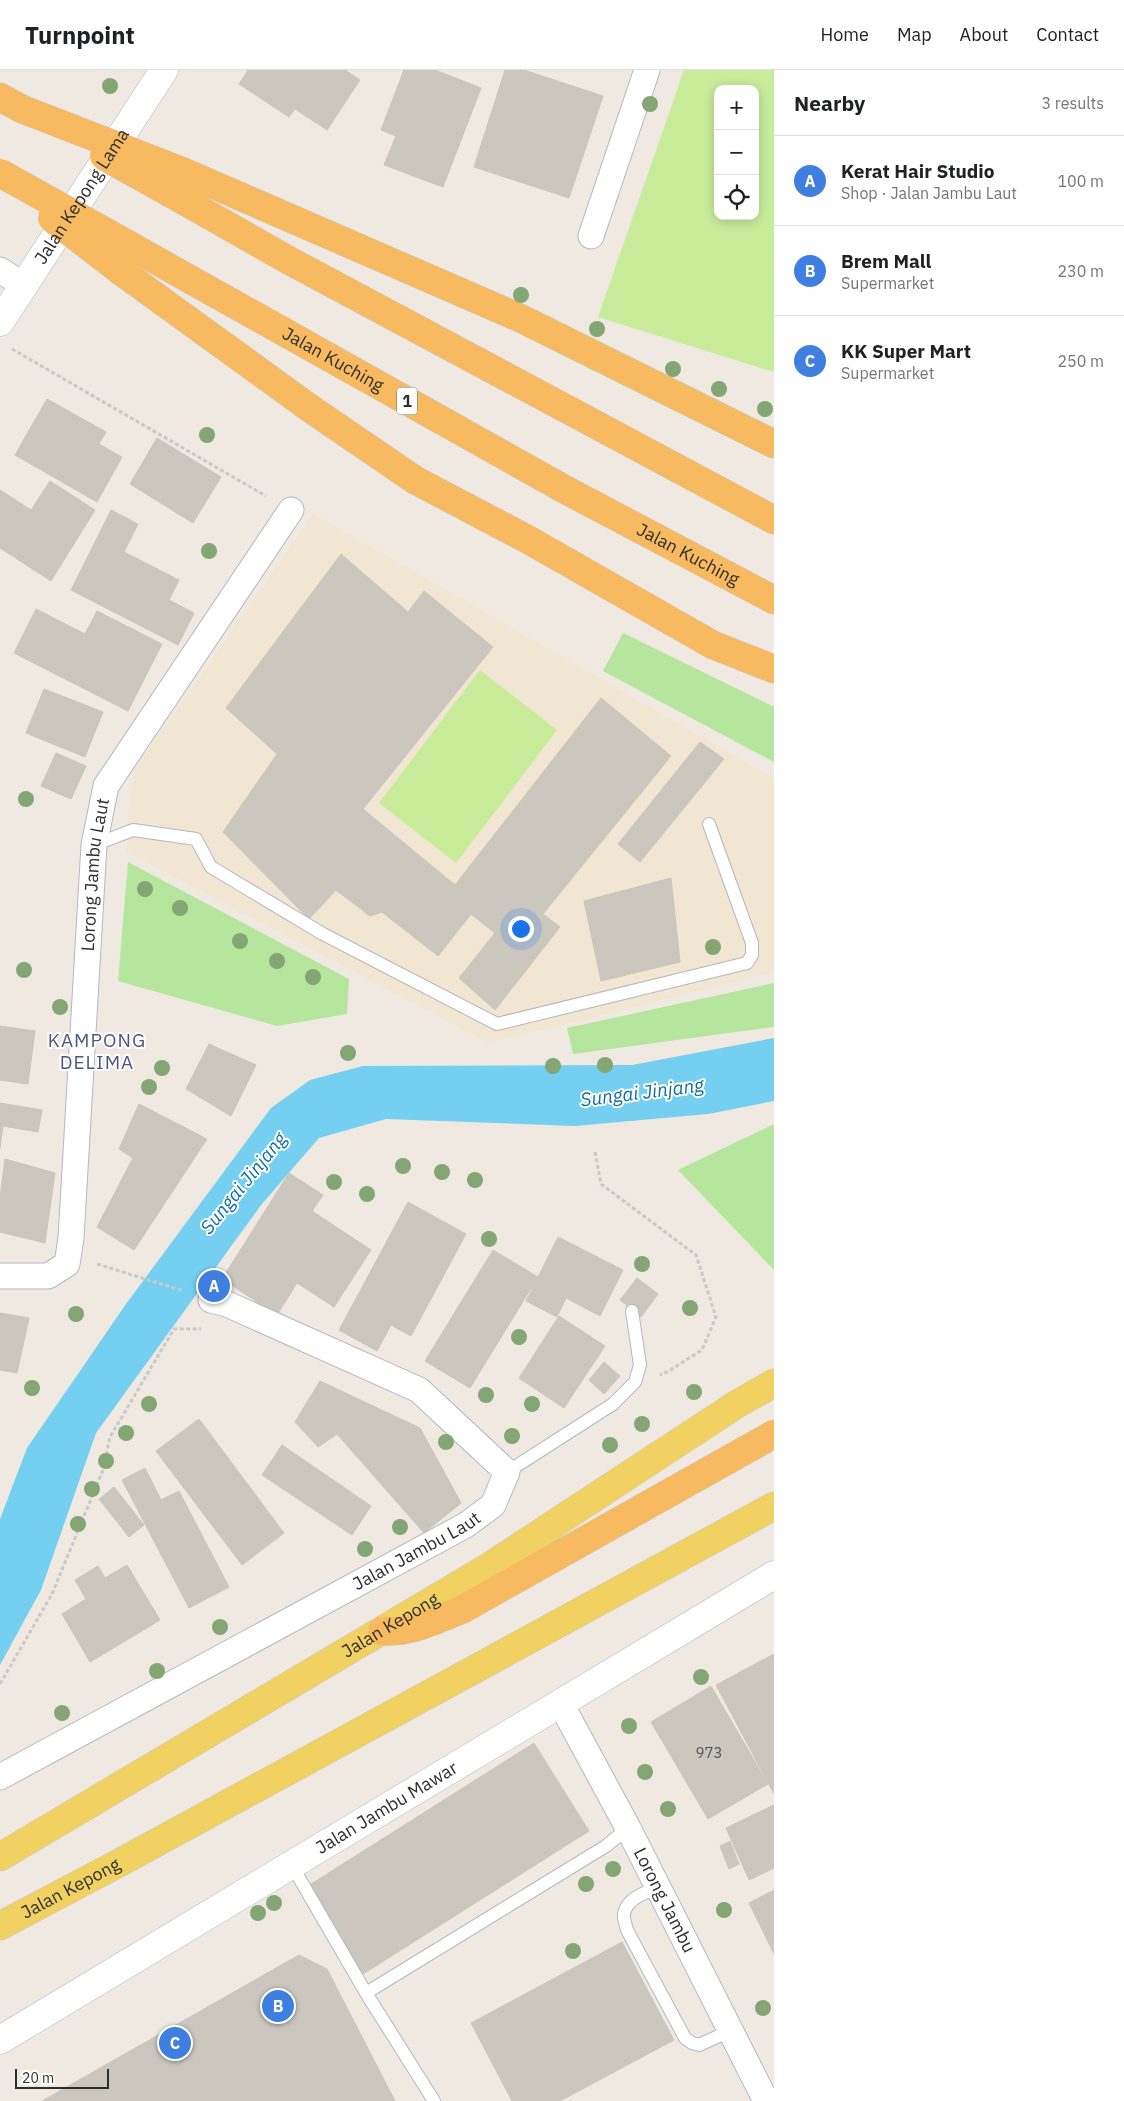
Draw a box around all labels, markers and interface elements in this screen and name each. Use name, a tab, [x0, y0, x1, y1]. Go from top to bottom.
text: Turnpoint	[25, 19, 135, 51]
text: Home	[821, 23, 869, 46]
text: Map	[897, 23, 932, 46]
text: About	[960, 23, 1008, 46]
text: Contact	[1036, 23, 1099, 46]
map controls	[714, 85, 759, 220]
button: +	[714, 85, 759, 130]
text: Nearby	[794, 89, 865, 117]
text: 3 results	[1041, 93, 1104, 113]
street label: Jalan Kepong Lama	[29, 124, 134, 268]
button: −	[714, 130, 759, 175]
text: Kerat Hair Studio	[841, 159, 995, 183]
text: A	[805, 171, 815, 191]
text: 100 m	[1057, 171, 1104, 191]
button: locate	[714, 175, 759, 220]
text: Shop · Jalan Jambu Laut	[841, 183, 1017, 203]
text: Brem Mall	[841, 249, 931, 273]
text: B	[805, 261, 815, 281]
text: 230 m	[1057, 261, 1104, 281]
text: Supermarket	[841, 273, 934, 293]
street label: Jalan Kuching	[279, 321, 389, 397]
text: KK Super Mart	[841, 339, 971, 363]
text: C	[805, 351, 815, 371]
text: 250 m	[1057, 351, 1104, 371]
text: Supermarket	[841, 363, 934, 383]
road number: 1	[397, 388, 417, 414]
street label: Jalan Kuching	[633, 518, 744, 591]
street label: Lorong Jambu Laut	[76, 796, 114, 952]
your location	[508, 916, 534, 942]
district label: KAMPONG DELIMA	[48, 1028, 146, 1074]
water label: Sungai Jinjang	[579, 1072, 706, 1111]
water label: Sungai Jinjang	[195, 1126, 292, 1239]
pin: A	[198, 1267, 230, 1305]
street label: Jalan Jambu Laut	[349, 1506, 485, 1595]
street label: Jalan Kepong	[337, 1587, 443, 1663]
house number: 973	[695, 1743, 723, 1762]
street label: Jalan Jambu Mawar	[311, 1756, 462, 1859]
street label: Lorong Jambu	[629, 1844, 701, 1957]
street label: Jalan Kepong	[17, 1852, 124, 1924]
pin: B	[262, 1987, 294, 2025]
pin: C	[159, 2024, 191, 2062]
scale bar	[15, 2066, 109, 2089]
text: 20 m	[22, 2069, 54, 2087]

